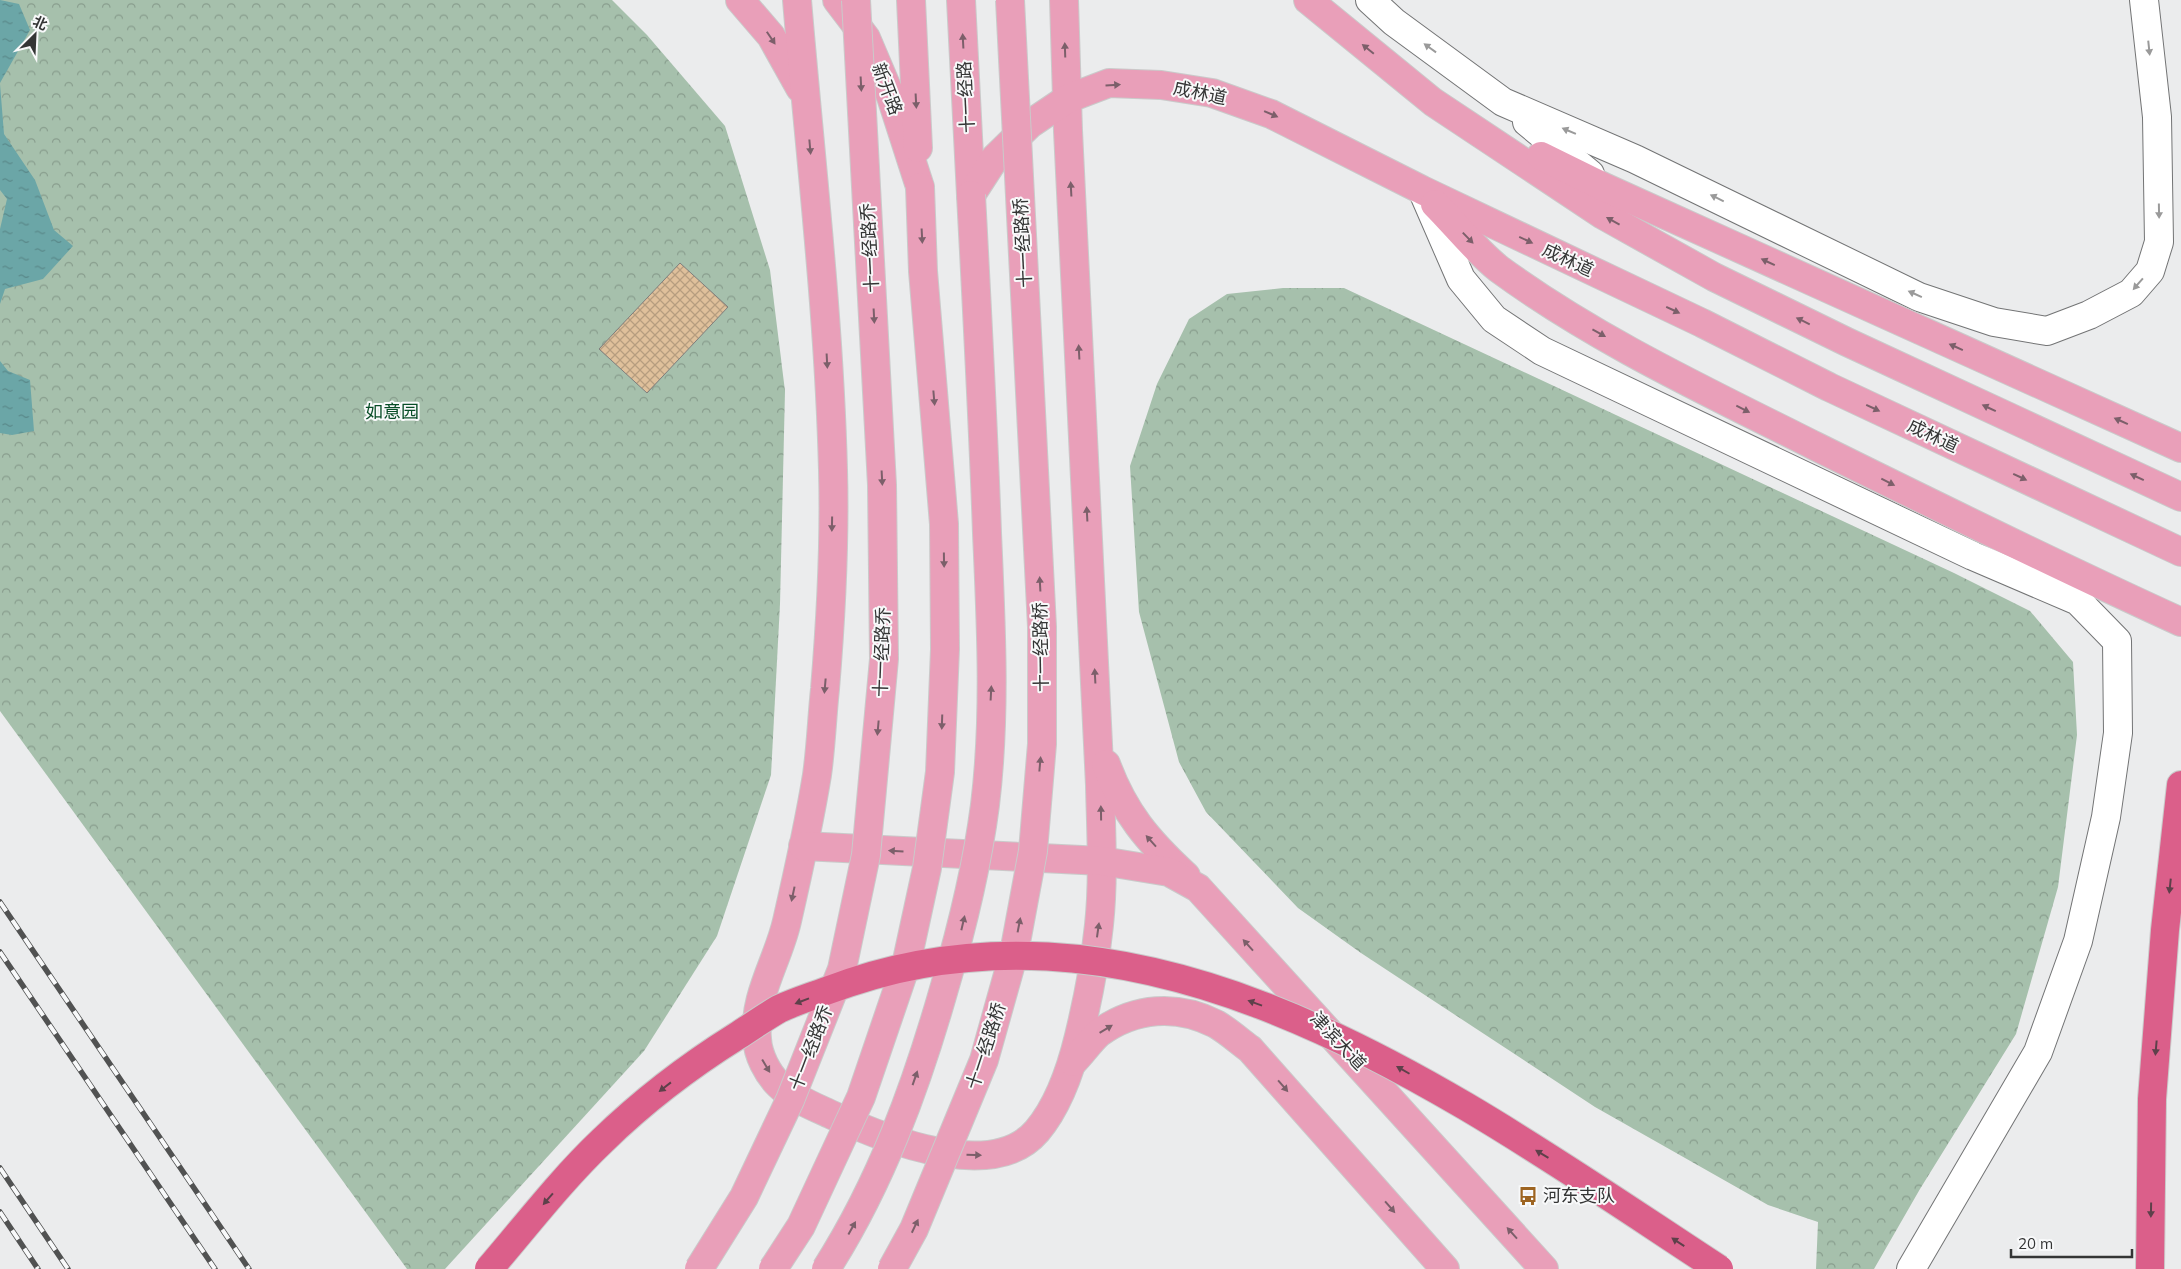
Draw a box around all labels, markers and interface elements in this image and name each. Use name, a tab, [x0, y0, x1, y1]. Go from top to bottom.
north arrow	[10, 10, 60, 60]
text: 北	[30, 12, 50, 34]
one-way arrow	[766, 31, 776, 44]
one-way arrow	[959, 33, 967, 49]
one-way arrow	[2145, 41, 2153, 57]
one-way arrow	[1061, 42, 1069, 58]
one-way arrow	[1362, 43, 1375, 54]
one-way arrow	[1424, 43, 1437, 54]
street label: 新开路	[867, 59, 908, 118]
street label: 十一经路	[952, 60, 979, 134]
one-way arrow	[857, 76, 865, 92]
street label: 成林道	[1171, 76, 1229, 109]
one-way arrow	[1105, 80, 1121, 88]
one-way arrow	[912, 93, 920, 109]
one-way arrow	[1264, 111, 1278, 119]
one-way arrow	[1562, 126, 1576, 134]
one-way arrow	[806, 139, 814, 155]
one-way arrow	[1066, 181, 1074, 197]
one-way arrow	[1710, 194, 1724, 202]
street label: 十一经路桥	[1009, 197, 1036, 289]
street label: 十一经路乔	[856, 202, 883, 294]
one-way arrow	[2155, 203, 2163, 219]
one-way arrow	[1606, 217, 1620, 225]
one-way arrow	[918, 228, 926, 244]
one-way arrow	[1462, 232, 1474, 244]
one-way arrow	[1519, 236, 1534, 244]
street label: 成林道	[1539, 238, 1598, 281]
one-way arrow	[1761, 258, 1775, 266]
one-way arrow	[2133, 278, 2144, 291]
one-way arrow	[1908, 290, 1922, 298]
one-way arrow	[1666, 306, 1680, 314]
one-way arrow	[870, 308, 878, 324]
one-way arrow	[1796, 317, 1811, 325]
one-way arrow	[1591, 329, 1606, 337]
one-way arrow	[1074, 343, 1082, 359]
one-way arrow	[1949, 343, 1963, 351]
one-way arrow	[823, 354, 831, 370]
one-way arrow	[930, 390, 938, 406]
park label: 如意园	[365, 400, 419, 423]
one-way arrow	[1866, 404, 1880, 412]
one-way arrow	[1982, 404, 1996, 412]
one-way arrow	[1735, 405, 1750, 413]
street label: 成林道	[1904, 414, 1963, 457]
one-way arrow	[2114, 417, 2128, 425]
one-way arrow	[878, 470, 886, 486]
one-way arrow	[2130, 472, 2144, 480]
one-way arrow	[2013, 473, 2027, 481]
one-way arrow	[1880, 478, 1895, 486]
one-way arrow	[1082, 506, 1090, 522]
one-way arrow	[828, 516, 836, 532]
one-way arrow	[940, 552, 948, 568]
one-way arrow	[1036, 576, 1044, 592]
street label: 十一经路桥	[1028, 602, 1053, 692]
street label: 十一经路乔	[868, 607, 895, 697]
one-way arrow	[1090, 668, 1098, 684]
one-way arrow	[821, 678, 829, 694]
one-way arrow	[987, 684, 995, 700]
one-way arrow	[938, 714, 946, 730]
one-way arrow	[874, 720, 882, 736]
one-way arrow	[1037, 755, 1045, 771]
one-way arrow	[1097, 804, 1105, 820]
one-way arrow	[1145, 835, 1157, 847]
one-way arrow	[888, 846, 904, 854]
one-way arrow	[2166, 878, 2174, 894]
one-way arrow	[789, 886, 797, 901]
one-way arrow	[959, 915, 967, 930]
one-way arrow	[1015, 917, 1023, 932]
one-way arrow	[1095, 922, 1103, 938]
one-way arrow	[1242, 940, 1254, 952]
one-way arrow	[795, 997, 809, 1005]
one-way arrow	[1247, 998, 1262, 1006]
street label: 十一经路桥	[961, 999, 1010, 1092]
street label: 十一经路乔	[784, 1002, 837, 1094]
street label: 津滨大道	[1305, 1006, 1371, 1075]
one-way arrow	[1100, 1025, 1113, 1034]
one-way arrow	[2152, 1040, 2160, 1056]
one-way arrow	[762, 1060, 771, 1073]
one-way arrow	[1396, 1066, 1409, 1075]
one-way arrow	[912, 1071, 919, 1086]
one-way arrow	[1277, 1079, 1288, 1092]
one-way arrow	[659, 1082, 672, 1093]
one-way arrow	[1535, 1150, 1548, 1159]
one-way arrow	[966, 1151, 982, 1159]
place label: 河东支队	[1543, 1184, 1615, 1207]
bus stop icon: 河东支队	[1517, 1185, 1539, 1207]
one-way arrow	[543, 1193, 554, 1206]
one-way arrow	[1384, 1201, 1396, 1213]
one-way arrow	[2146, 1202, 2154, 1218]
one-way arrow	[911, 1219, 919, 1233]
one-way arrow	[847, 1221, 856, 1234]
scale bar	[2011, 1226, 2132, 1258]
one-way arrow	[1506, 1227, 1518, 1239]
text: 20 m	[2018, 1234, 2053, 1253]
one-way arrow	[1672, 1238, 1685, 1247]

